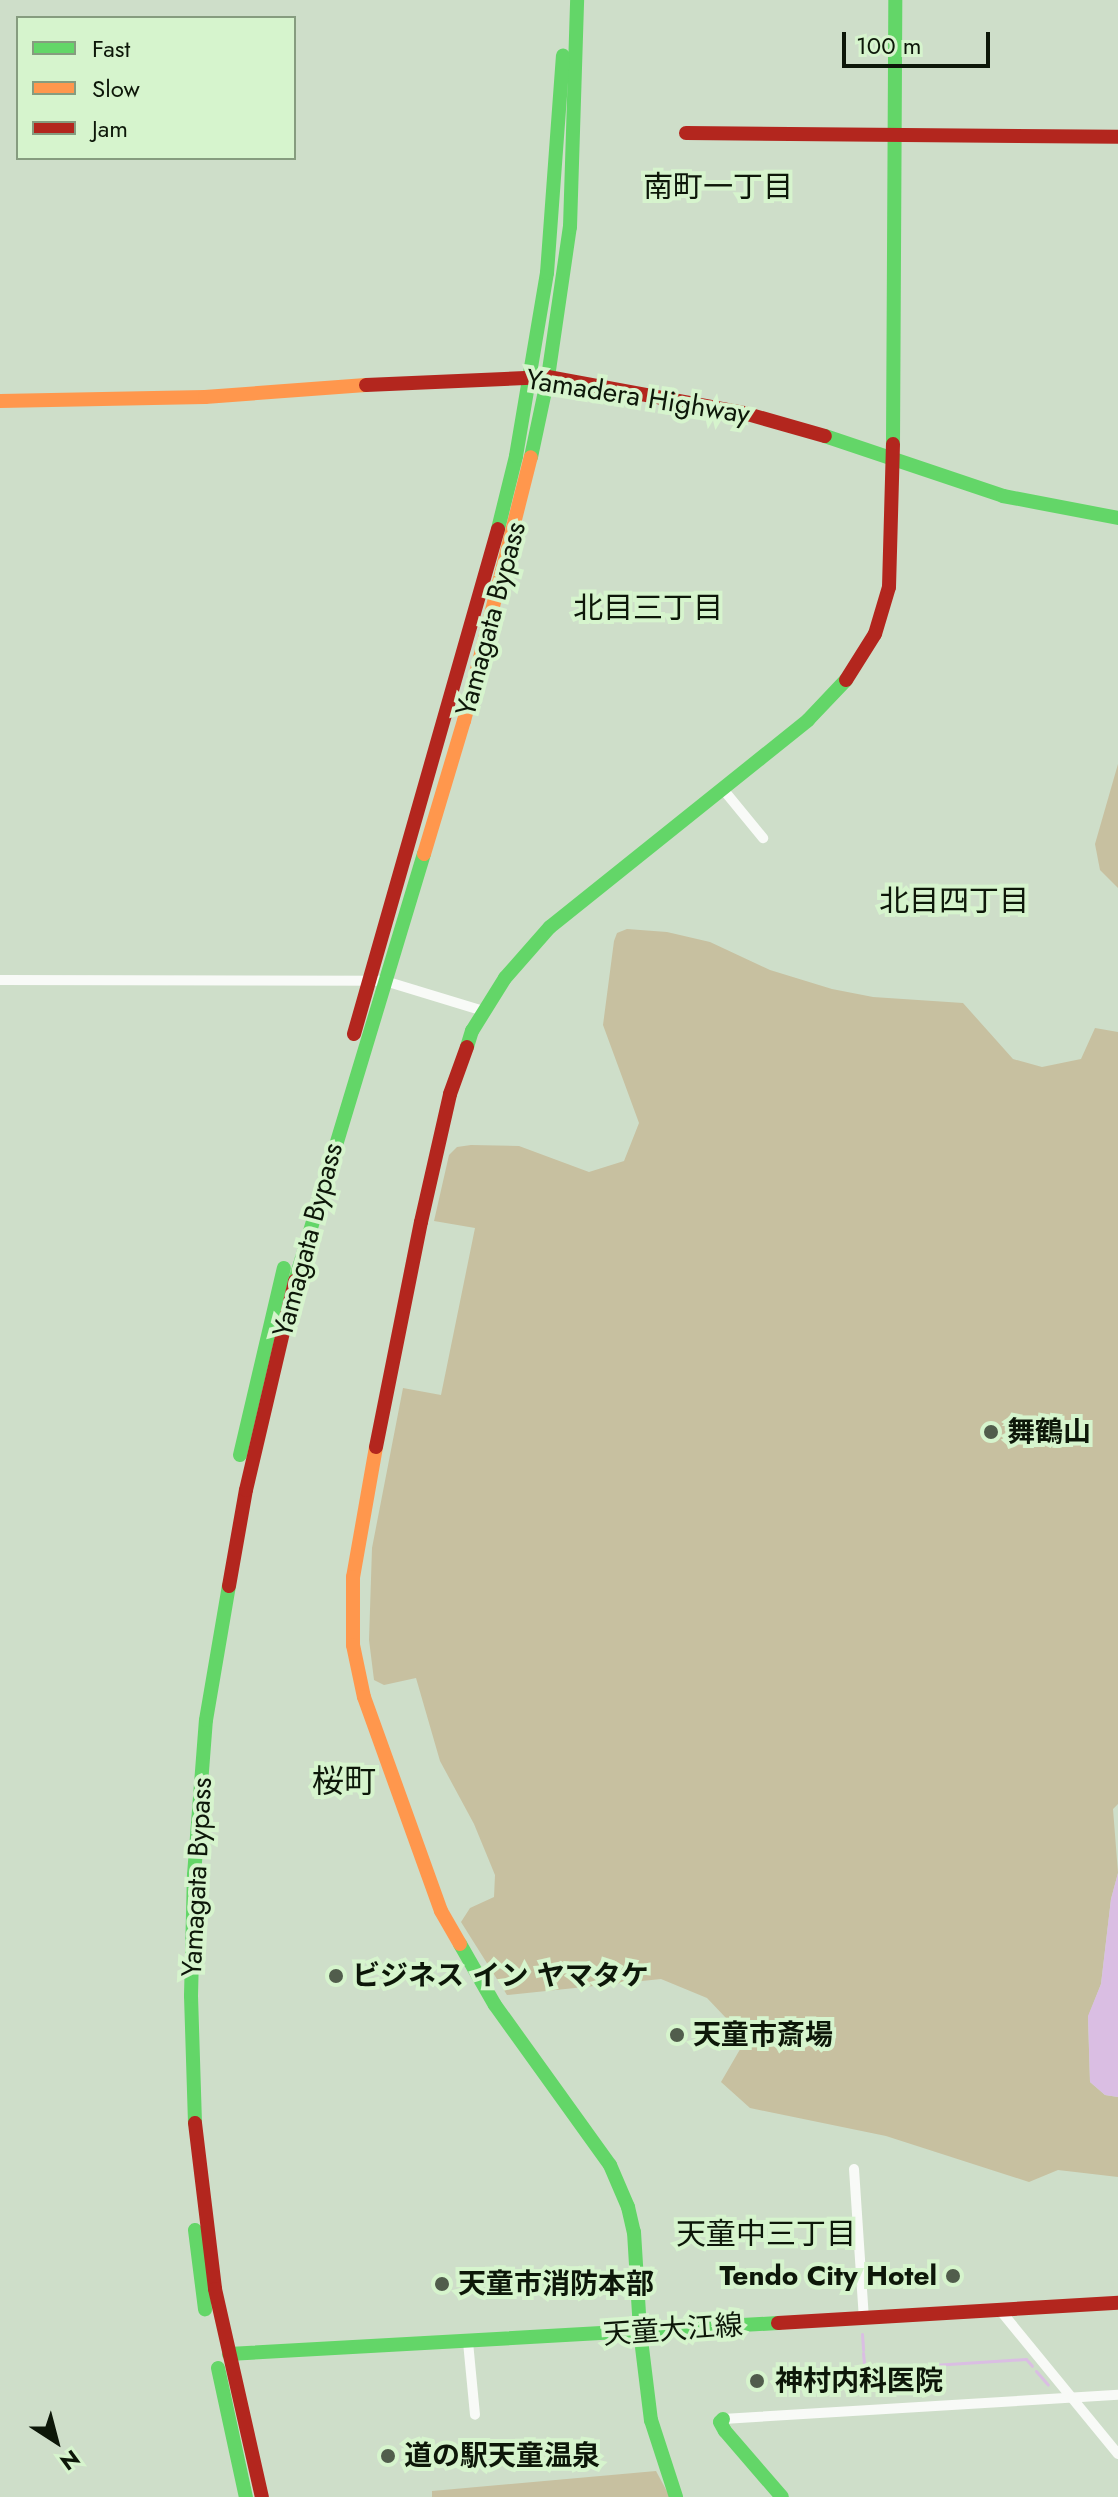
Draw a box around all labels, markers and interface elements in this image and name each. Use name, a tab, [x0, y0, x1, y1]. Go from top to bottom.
legend	[16, 16, 296, 160]
scale bar	[846, 16, 994, 66]
text: 100 m	[856, 28, 922, 63]
text: Fast	[92, 31, 130, 66]
text: Slow	[92, 71, 140, 106]
text: Jam	[92, 111, 128, 146]
district label: 南町一丁目	[643, 169, 793, 205]
street label: Yamadera Highway	[524, 363, 752, 431]
street label: Yamagata Bypass	[449, 518, 533, 720]
district label: 北目三丁目	[573, 590, 723, 626]
district label: 北目四丁目	[879, 883, 1029, 919]
street label: Yamagata Bypass	[266, 1139, 350, 1341]
place label: 舞鶴山	[1007, 1415, 1091, 1449]
marker: 舞鶴山	[982, 1423, 1000, 1441]
district label: 桜町	[312, 1762, 376, 1800]
street label: Yamagata Bypass	[175, 1776, 219, 1978]
place label: ビジネス イン ヤマタケ	[352, 1959, 649, 1993]
marker: ビジネス イン ヤマタケ	[327, 1967, 345, 1985]
place label: 天童市斎場	[693, 2018, 833, 2052]
marker: 天童市斎場	[668, 2026, 686, 2044]
district label: 天童中三丁目	[676, 2216, 856, 2252]
place label: Tendo City Hotel	[719, 2259, 937, 2293]
place label: 天童市消防本部	[458, 2267, 654, 2301]
marker: Tendo City Hotel	[944, 2267, 962, 2285]
marker: 天童市消防本部	[433, 2275, 451, 2293]
street label: 天童大江線	[602, 2308, 744, 2352]
place label: 神村内科医院	[775, 2364, 943, 2398]
marker: 神村内科医院	[746, 2370, 768, 2392]
north arrow	[16, 2401, 96, 2481]
place label: 道の駅天童温泉	[404, 2439, 600, 2473]
text: N	[54, 2442, 87, 2478]
marker: 道の駅天童温泉	[379, 2447, 397, 2465]

